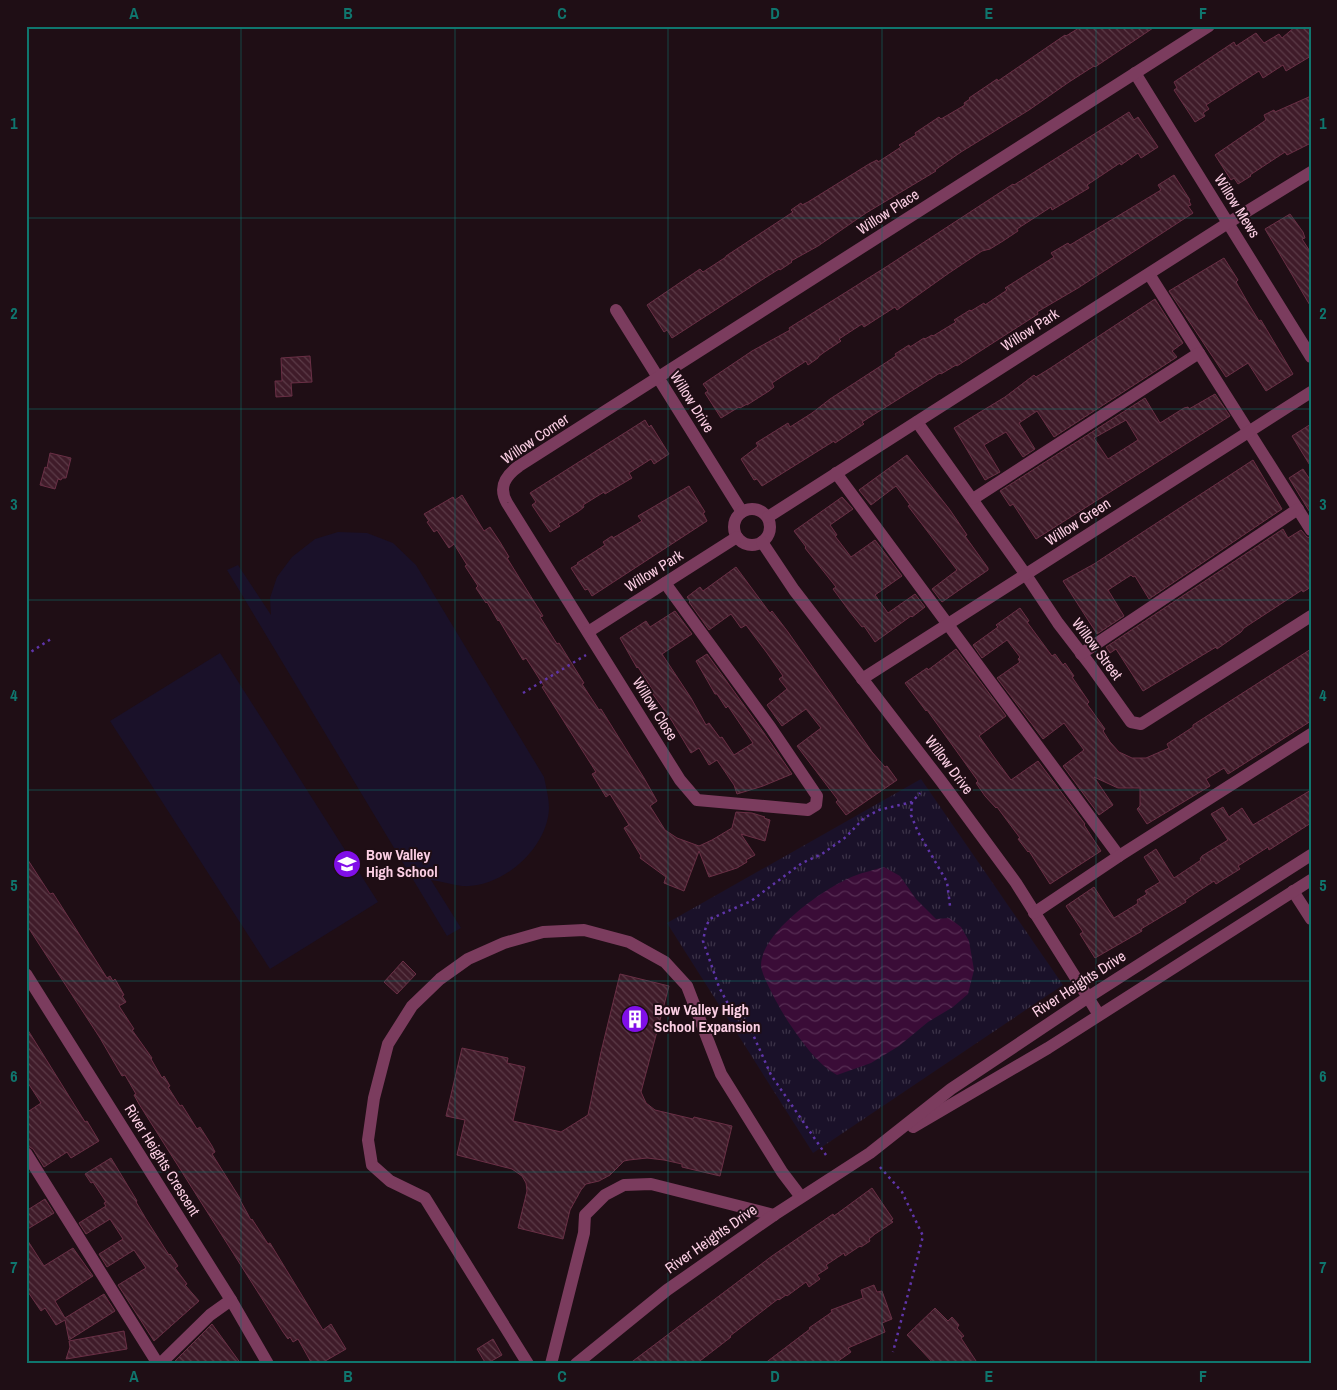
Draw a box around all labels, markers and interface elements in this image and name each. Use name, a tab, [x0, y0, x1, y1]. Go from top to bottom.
text: A	[129, 2, 139, 24]
text: B	[343, 2, 353, 24]
text: C	[557, 2, 567, 24]
text: D	[770, 2, 780, 24]
text: E	[985, 2, 994, 24]
text: F	[1199, 2, 1207, 24]
text: 1	[10, 112, 18, 134]
text: 1	[1319, 112, 1327, 134]
street label: Willow Mews	[1210, 170, 1265, 242]
street label: Willow Place	[852, 184, 923, 240]
text: 2	[10, 302, 18, 324]
text: 2	[1319, 302, 1327, 324]
street label: Willow Park	[997, 303, 1063, 356]
street label: Willow Drive	[665, 367, 720, 437]
street label: Willow Corner	[497, 408, 573, 469]
text: 3	[10, 493, 18, 515]
street label: Willow Green	[1041, 493, 1114, 550]
text: 3	[1319, 493, 1327, 515]
street label: Willow Park	[621, 544, 688, 597]
street label: Willow Street	[1067, 613, 1128, 684]
street label: Willow Close	[628, 673, 683, 745]
text: 4	[10, 684, 18, 706]
text: 4	[1319, 684, 1327, 706]
street label: Willow Drive	[920, 731, 979, 799]
place label: Bow Valley High School	[366, 844, 438, 882]
school or university icon: Bow Valley High School	[332, 849, 362, 879]
text: 5	[10, 874, 18, 896]
text: 5	[1319, 874, 1327, 896]
street label: River Heights Drive	[1028, 945, 1130, 1022]
place label: Bow Valley High School Expansion	[654, 999, 761, 1037]
building icon: Bow Valley High School Expansion	[620, 1004, 650, 1034]
text: 6	[10, 1065, 18, 1087]
text: 6	[1319, 1065, 1327, 1087]
street label: River Heights Crescent	[120, 1100, 206, 1220]
street label: River Heights Drive	[660, 1199, 761, 1278]
text: 7	[10, 1256, 18, 1278]
text: 7	[1319, 1256, 1327, 1278]
text: A	[129, 1365, 139, 1387]
text: B	[343, 1365, 353, 1387]
text: C	[557, 1365, 567, 1387]
text: D	[770, 1365, 780, 1387]
text: E	[985, 1365, 994, 1387]
text: F	[1199, 1365, 1207, 1387]

